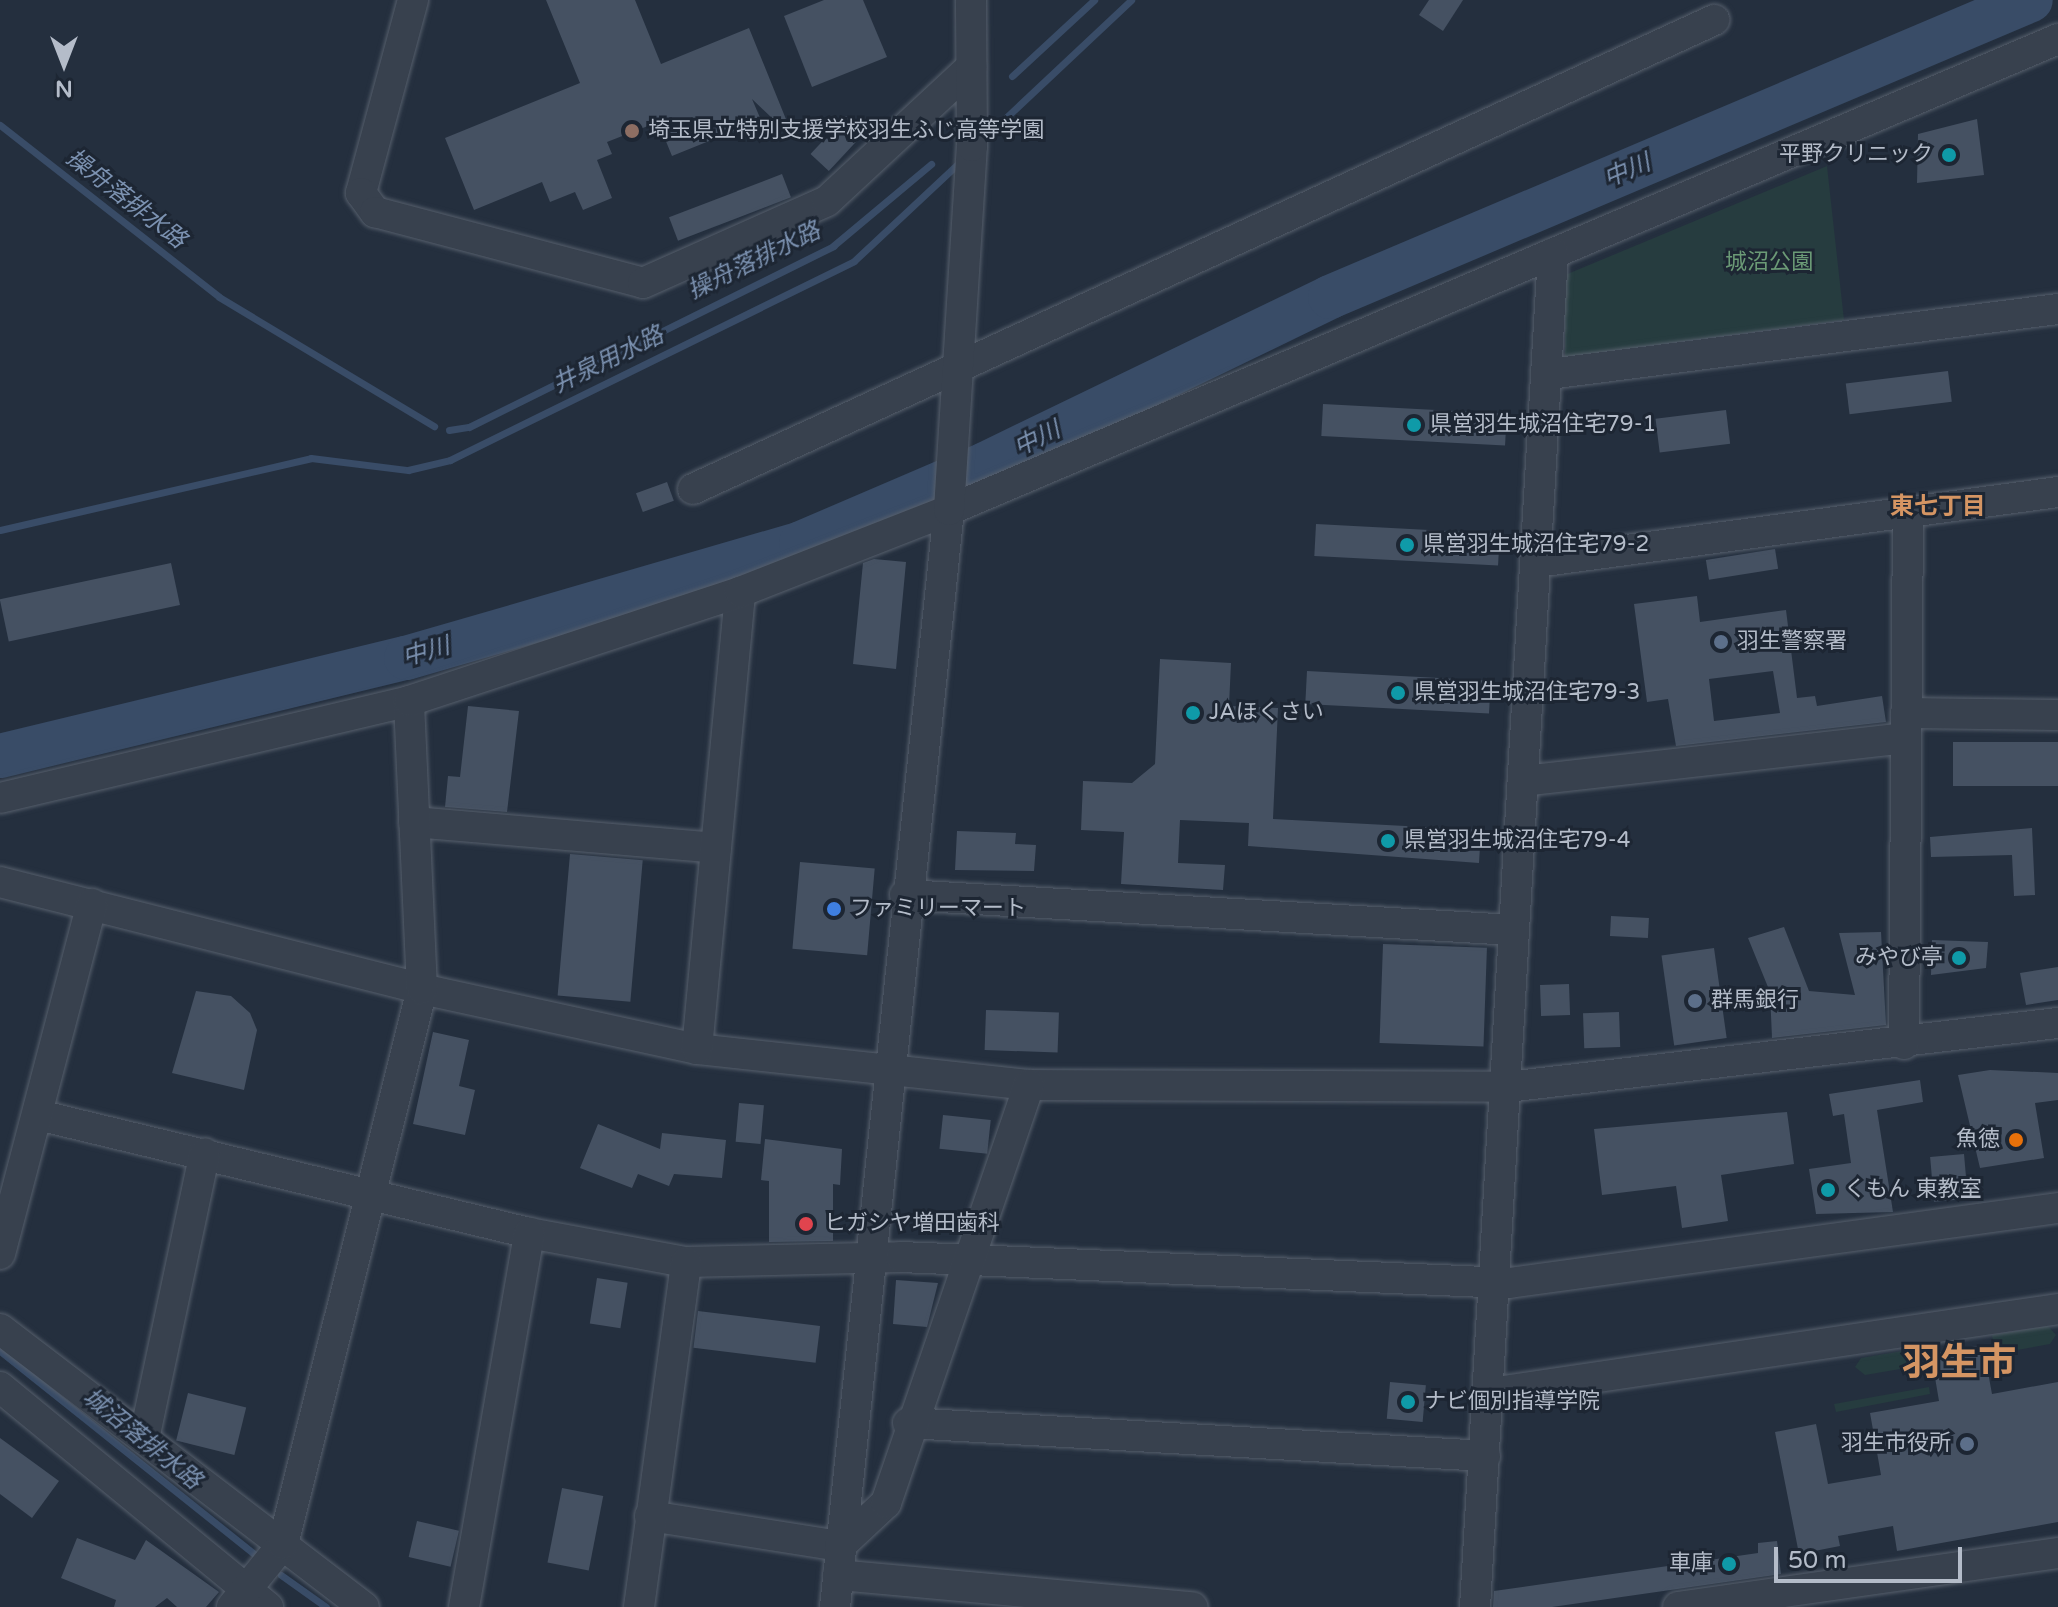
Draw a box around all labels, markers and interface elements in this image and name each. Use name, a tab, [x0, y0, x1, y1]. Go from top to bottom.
north arrow	[24, 24, 104, 104]
text: N	[55, 75, 73, 101]
place label: 埼玉県立特別支援学校羽生ふじ高等学園	[648, 118, 1044, 144]
marker: 埼玉県立特別支援学校羽生ふじ高等学園	[623, 122, 641, 140]
place label: 平野クリニック	[1779, 142, 1933, 168]
water label: 操舟落排水路	[60, 143, 192, 255]
marker: 平野クリニック	[1940, 146, 1958, 164]
water label: 中川	[1599, 148, 1655, 194]
water label: 操舟落排水路	[683, 216, 825, 306]
park label: 城沼公園	[1725, 250, 1813, 276]
water label: 井泉用水路	[548, 321, 668, 399]
place label: 県営羽生城沼住宅79-1	[1430, 412, 1656, 438]
water label: 中川	[1009, 416, 1065, 462]
marker: 県営羽生城沼住宅79-1	[1405, 416, 1423, 434]
district label: 東七丁目	[1890, 493, 1986, 521]
place label: 県営羽生城沼住宅79-2	[1423, 532, 1649, 558]
marker: 県営羽生城沼住宅79-2	[1398, 536, 1416, 554]
place label: 羽生警察署	[1737, 629, 1847, 655]
water label: 中川	[399, 632, 453, 672]
marker: 羽生警察署	[1712, 633, 1730, 651]
place label: 県営羽生城沼住宅79-3	[1414, 680, 1640, 706]
marker: 県営羽生城沼住宅79-3	[1389, 684, 1407, 702]
place label: JAほくさい	[1209, 700, 1324, 726]
marker: JAほくさい	[1184, 704, 1202, 722]
place label: 県営羽生城沼住宅79-4	[1404, 828, 1631, 854]
marker: 県営羽生城沼住宅79-4	[1379, 832, 1397, 850]
place label: ファミリーマート	[850, 896, 1026, 922]
marker: ファミリーマート	[825, 900, 843, 918]
place label: みやび亭	[1855, 945, 1943, 971]
marker: みやび亭	[1950, 949, 1968, 967]
place label: 群馬銀行	[1711, 988, 1799, 1014]
marker: 群馬銀行	[1686, 992, 1704, 1010]
place label: 魚徳	[1956, 1127, 2000, 1153]
marker: 魚徳	[2007, 1131, 2025, 1149]
place label: くもん 東教室	[1844, 1177, 1982, 1203]
marker: くもん 東教室	[1819, 1181, 1837, 1199]
place label: ヒガシヤ増田歯科	[824, 1211, 1000, 1237]
marker: ヒガシヤ増田歯科	[795, 1213, 817, 1235]
district label: 羽生市	[1902, 1341, 2016, 1387]
water label: 城沼落排水路	[77, 1382, 207, 1496]
place label: ナビ個別指導学院	[1424, 1389, 1600, 1415]
marker: ナビ個別指導学院	[1399, 1393, 1417, 1411]
place label: 羽生市役所	[1841, 1431, 1951, 1457]
marker: 羽生市役所	[1958, 1435, 1976, 1453]
scale bar	[1778, 1531, 1966, 1581]
text: 50 m	[1788, 1546, 1846, 1575]
place label: 車庫	[1669, 1551, 1713, 1577]
marker: 車庫	[1720, 1555, 1738, 1573]

